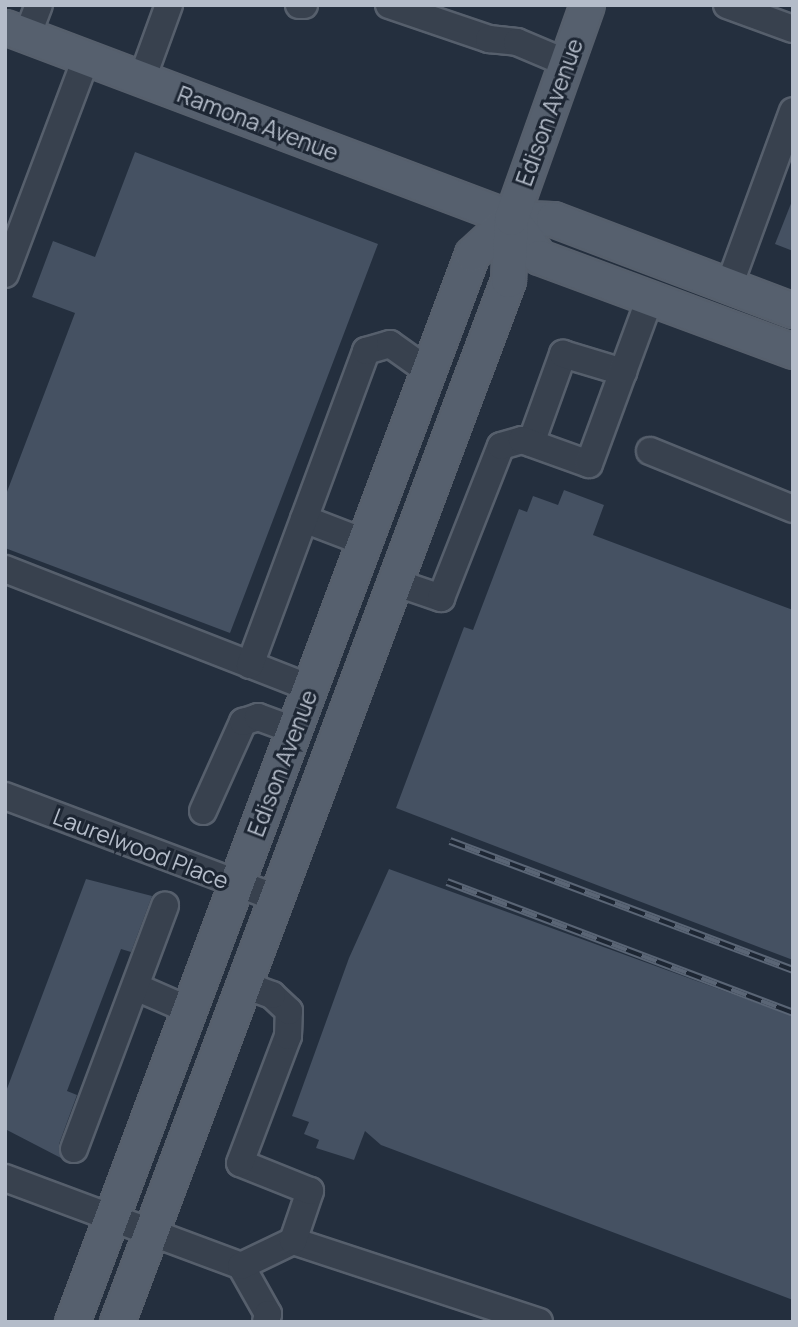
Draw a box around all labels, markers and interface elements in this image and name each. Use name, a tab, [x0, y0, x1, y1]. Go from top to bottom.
street label: Edison Avenue	[510, 35, 588, 189]
street label: Ramona Avenue	[174, 80, 342, 166]
street label: Edison Avenue	[241, 686, 323, 840]
street label: Laurelwood Place	[49, 802, 233, 894]

